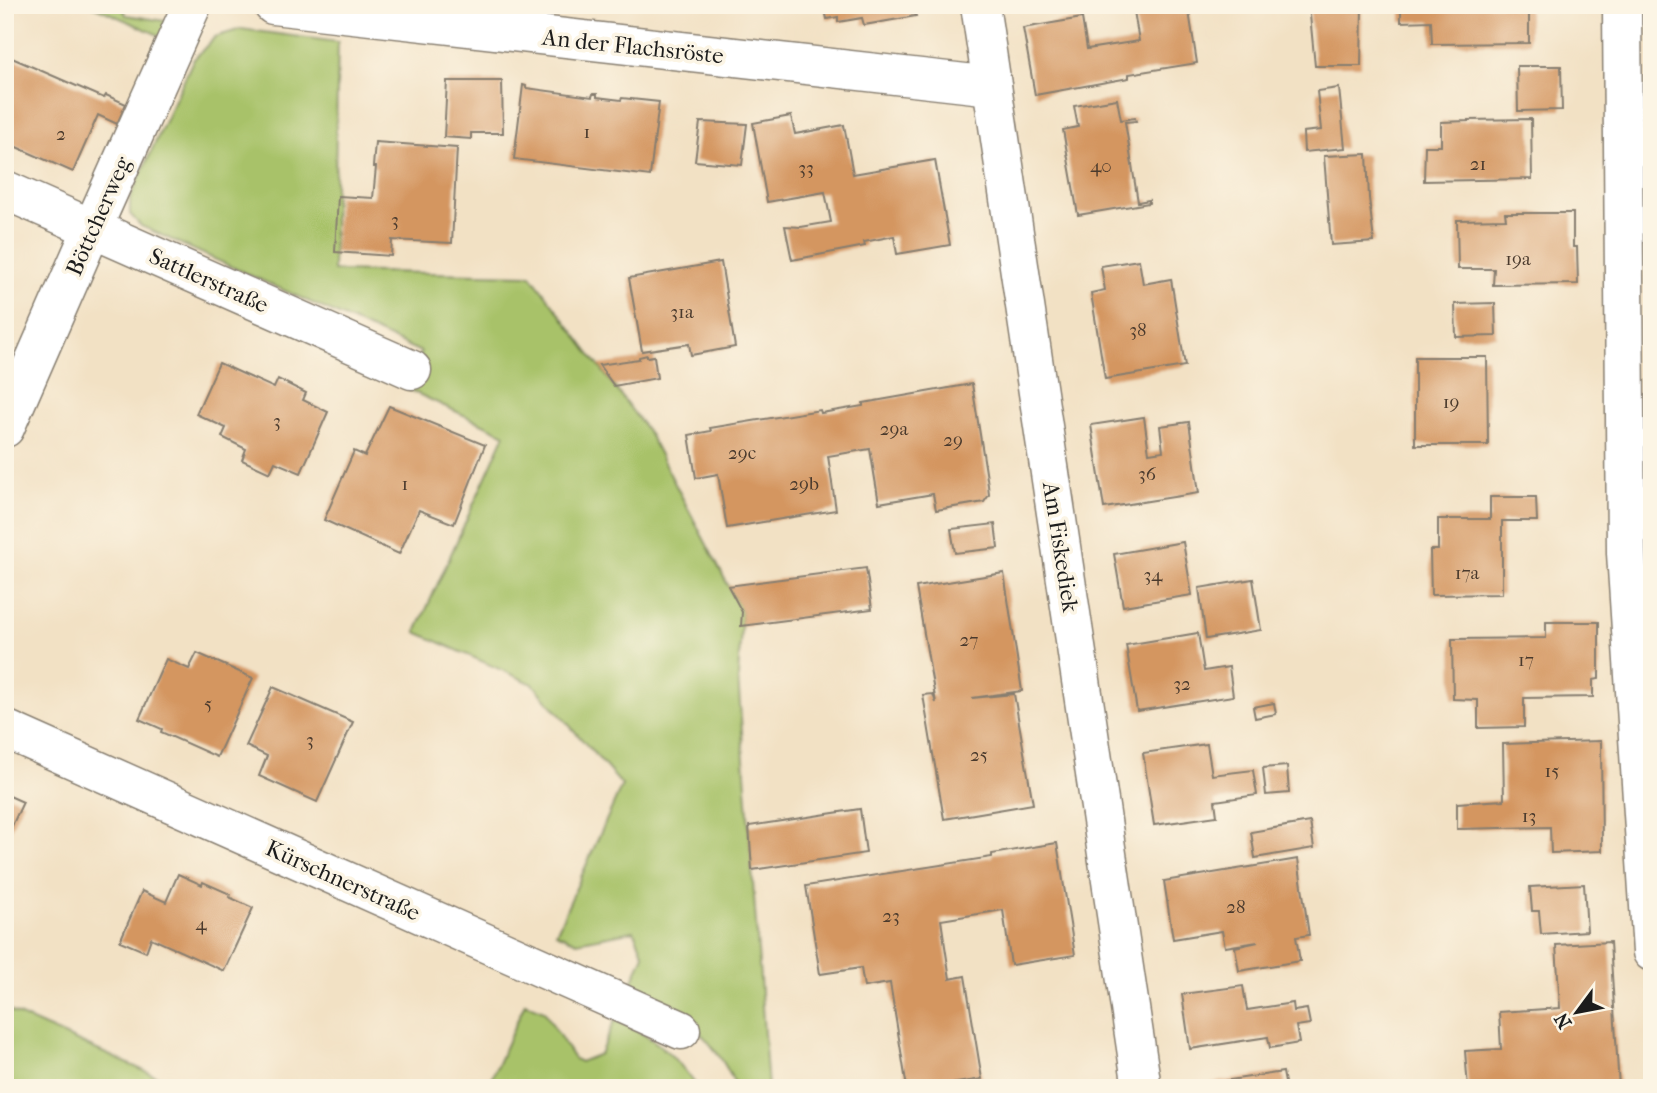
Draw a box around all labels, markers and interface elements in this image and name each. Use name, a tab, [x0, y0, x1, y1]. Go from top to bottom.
street label: An der Flachsröste	[540, 23, 725, 69]
house number: 1	[584, 121, 590, 143]
house number: 2	[56, 123, 66, 145]
street label: Böttcherweg	[60, 152, 137, 280]
house number: 21	[1470, 153, 1486, 175]
house number: 40	[1090, 155, 1112, 177]
house number: 33	[798, 157, 814, 179]
house number: 3	[391, 209, 399, 231]
street label: Sattlerstraße	[145, 242, 272, 319]
house number: 19a	[1505, 248, 1531, 270]
house number: 31a	[670, 301, 694, 323]
house number: 38	[1129, 319, 1147, 341]
house number: 19	[1443, 391, 1459, 413]
house number: 3	[273, 410, 281, 432]
house number: 29a	[880, 418, 908, 440]
house number: 29	[943, 429, 963, 451]
house number: 29c	[728, 442, 756, 464]
house number: 36	[1138, 463, 1157, 485]
house number: 1	[402, 473, 408, 495]
house number: 29b	[789, 473, 819, 495]
street label: Am Fiskediek	[1037, 479, 1084, 615]
house number: 17a	[1455, 562, 1480, 584]
house number: 34	[1143, 564, 1163, 586]
house number: 27	[960, 629, 978, 651]
house number: 17	[1518, 649, 1534, 671]
house number: 32	[1173, 673, 1191, 695]
house number: 5	[204, 693, 212, 715]
house number: 3	[306, 729, 314, 751]
house number: 25	[970, 744, 988, 766]
house number: 15	[1545, 760, 1559, 782]
house number: 13	[1522, 805, 1536, 827]
street label: Kürschnerstraße	[261, 834, 424, 927]
house number: 28	[1226, 896, 1246, 918]
house number: 23	[882, 905, 900, 927]
house number: 4	[195, 913, 207, 935]
north arrow	[1542, 978, 1612, 1048]
text: N	[1550, 1008, 1577, 1032]

